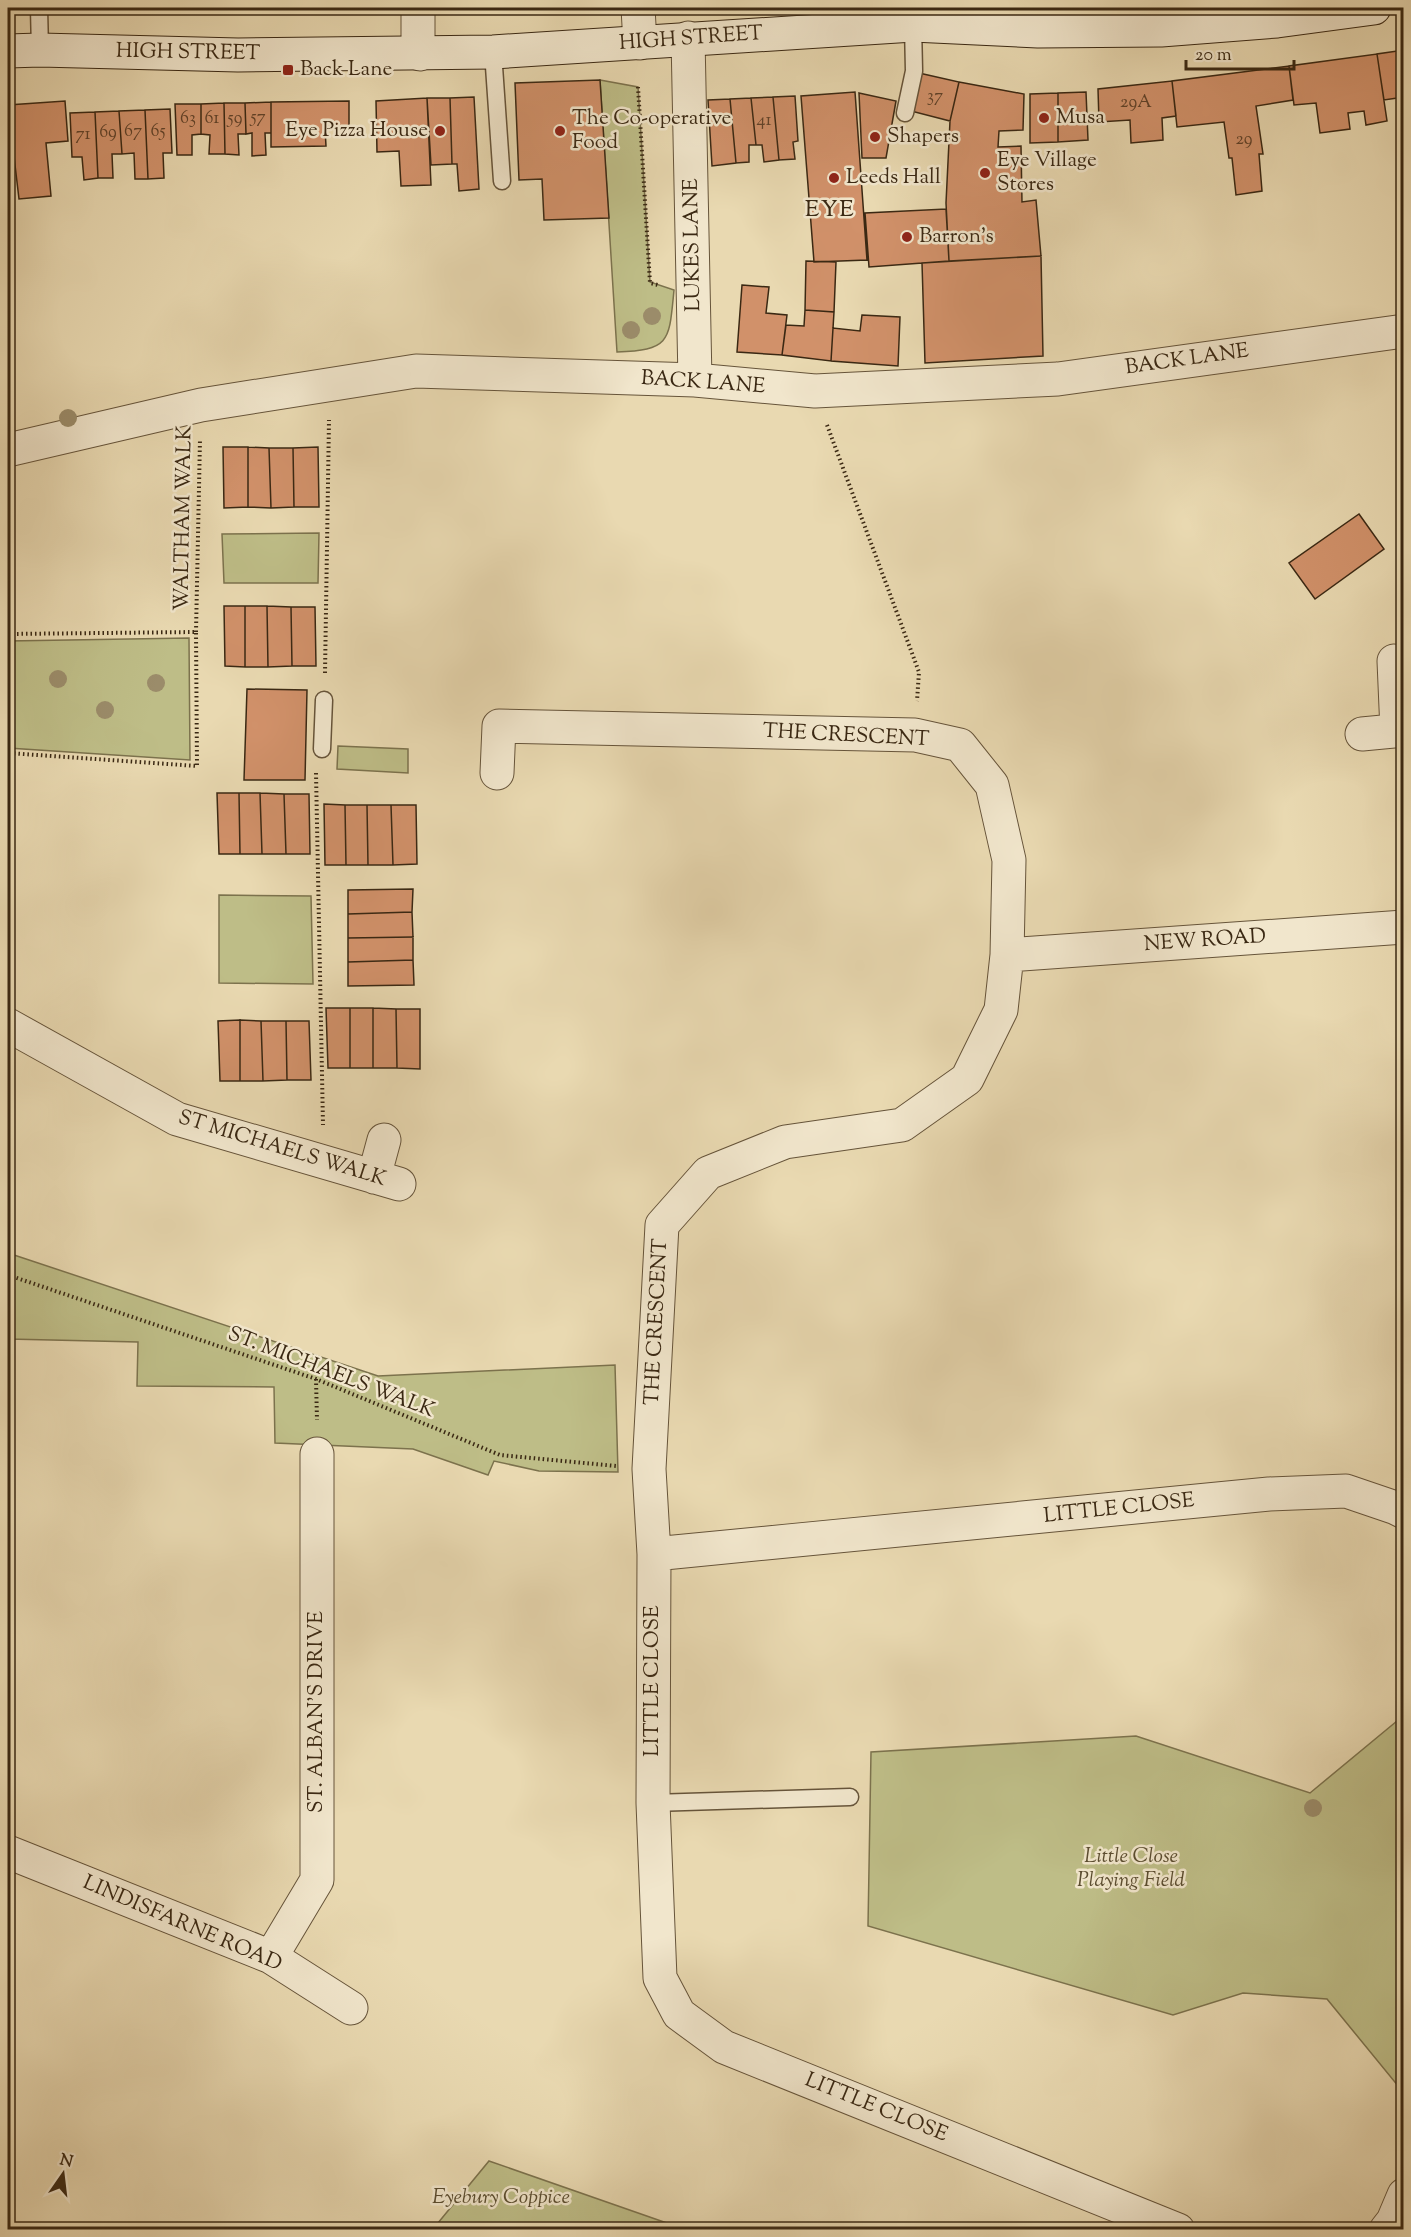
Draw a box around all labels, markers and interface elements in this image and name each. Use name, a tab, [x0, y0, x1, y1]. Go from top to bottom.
street label: HIGH STREET	[618, 19, 764, 59]
scale bar	[1186, 33, 1294, 71]
street label: HIGH STREET	[116, 37, 261, 69]
text: 20 m	[1195, 43, 1232, 69]
place label: Back Lane	[300, 55, 392, 85]
marker: Back Lane	[281, 63, 295, 77]
house number: 37	[927, 84, 943, 110]
house number: 29A	[1120, 90, 1152, 116]
place label: Musa	[1056, 103, 1105, 133]
place label: The Co-operative Food	[572, 104, 731, 158]
house number: 57	[249, 105, 266, 131]
house number: 63	[180, 106, 196, 132]
house number: 61	[205, 106, 219, 132]
house number: 59	[227, 106, 243, 132]
house number: 41	[756, 108, 772, 134]
marker: Musa	[1037, 111, 1051, 125]
place label: Eye Pizza House	[285, 116, 428, 146]
house number: 67	[124, 119, 142, 145]
house number: 65	[150, 119, 166, 145]
house number: 69	[99, 120, 117, 146]
house number: 71	[75, 122, 91, 148]
place label: Shapers	[887, 122, 959, 152]
marker: Eye Pizza House	[433, 124, 447, 138]
marker: The Co-operative Food	[553, 124, 567, 138]
house number: 29	[1235, 127, 1253, 153]
marker: Shapers	[868, 130, 882, 144]
place label: Eye Village Stores	[997, 146, 1097, 200]
place label: Leeds Hall	[846, 163, 941, 193]
marker: Eye Village Stores	[978, 166, 992, 180]
marker: Leeds Hall	[827, 171, 841, 185]
street label: LUKES LANE	[677, 178, 709, 312]
district label: EYE	[805, 193, 855, 227]
place label: Barron's	[919, 222, 994, 252]
marker: Barron's	[900, 230, 914, 244]
street label: BACK LANE	[1123, 336, 1251, 384]
street label: BACK LANE	[640, 364, 766, 402]
street label: WALTHAM WALK	[167, 425, 201, 611]
street label: THE CRESCENT	[762, 717, 930, 755]
street label: NEW ROAD	[1143, 922, 1267, 960]
street label: ST MICHAELS WALK	[174, 1103, 390, 1195]
street label: THE CRESCENT	[638, 1238, 676, 1406]
street label: ST. MICHAELS WALK	[223, 1320, 439, 1426]
street label: LITTLE CLOSE	[1042, 1486, 1196, 1532]
street label: LITTLE CLOSE	[638, 1605, 668, 1757]
street label: ST. ALBAN'S DRIVE	[302, 1611, 332, 1813]
park label: Little Close Playing Field	[1077, 1842, 1186, 1896]
street label: LINDISFARNE ROAD	[78, 1868, 286, 1980]
street label: LITTLE CLOSE	[800, 2066, 952, 2150]
north arrow	[33, 2144, 93, 2204]
text: N	[57, 2149, 75, 2175]
park label: Eyebury Coppice	[432, 2183, 570, 2213]

